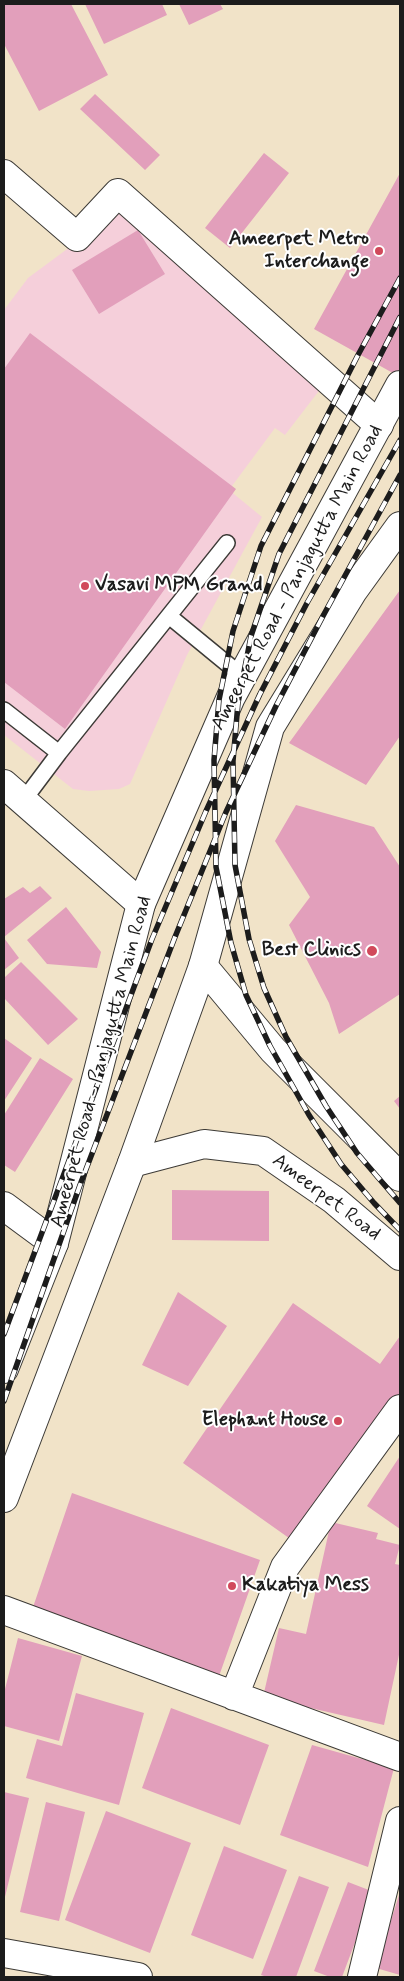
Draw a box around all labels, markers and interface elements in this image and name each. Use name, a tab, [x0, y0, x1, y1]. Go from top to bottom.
place label: Ameerpet Metro Interchange	[229, 228, 369, 275]
marker: Ameerpet Metro Interchange	[373, 245, 385, 257]
street label: Ameerpet Road - Panjagutta Main Road	[207, 421, 389, 735]
place label: Vasavi MPM Grand	[95, 574, 262, 598]
marker: Vasavi MPM Grand	[79, 580, 91, 592]
street label: Ameerpet Road - Panjagutta Main Road	[46, 893, 158, 1231]
place label: Best Clinics	[262, 939, 361, 963]
marker: Best Clinics	[365, 944, 379, 958]
street label: Ameerpet Road	[267, 1149, 385, 1247]
place label: Elephant House	[202, 1409, 328, 1433]
marker: Elephant House	[332, 1415, 344, 1427]
place label: Kakatiya Mess	[242, 1574, 369, 1598]
marker: Kakatiya Mess	[226, 1580, 238, 1592]

